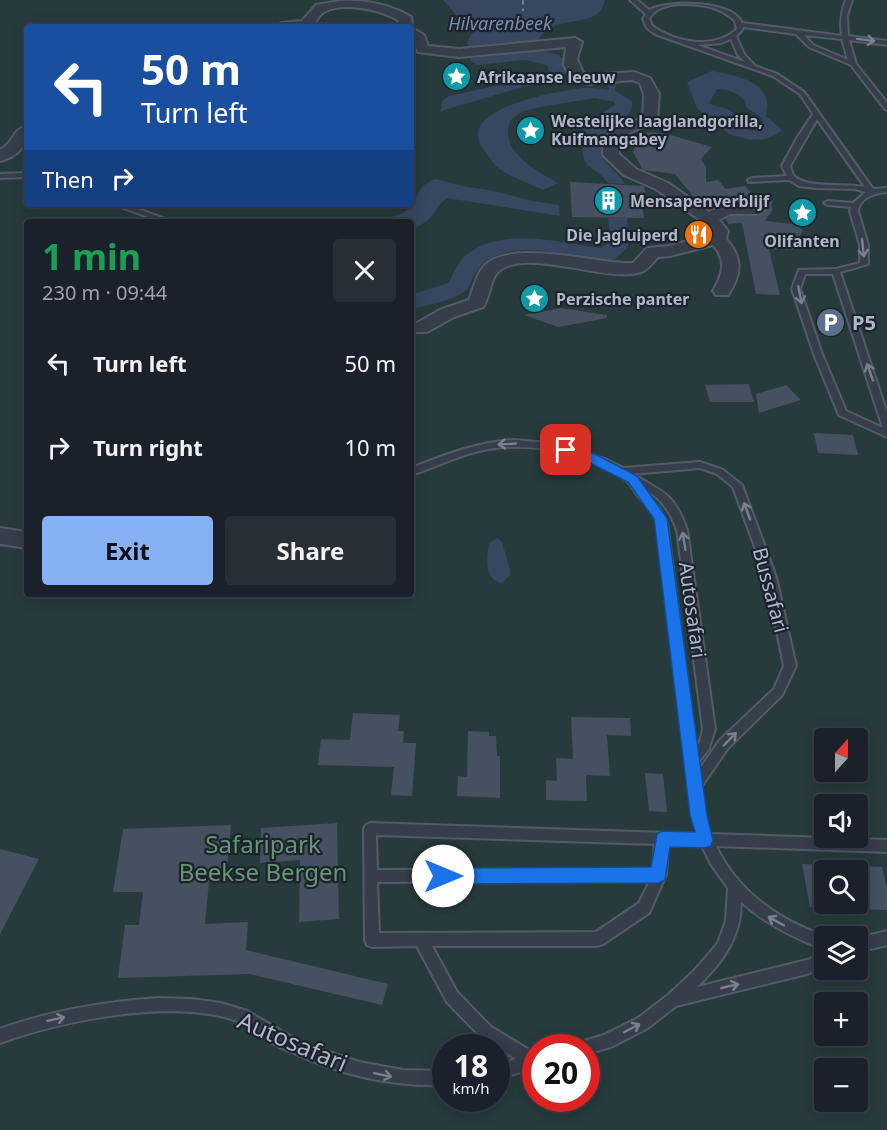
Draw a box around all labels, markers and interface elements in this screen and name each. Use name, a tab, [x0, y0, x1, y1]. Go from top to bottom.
water label: Hilvarenbeek	[448, 11, 553, 35]
one-way arrow	[855, 35, 875, 46]
text: 50 m	[141, 40, 241, 97]
icon: left	[42, 48, 120, 126]
place icon: Afrikaanse leeuw	[440, 61, 472, 93]
place label: Afrikaanse leeuw	[477, 66, 616, 88]
text: Turn left	[141, 94, 247, 131]
place label: Westelijke laaglandgorilla, Kuifmangabey	[551, 110, 763, 150]
place icon: Westelijke laaglandgorilla, Kuifmangabey	[514, 114, 546, 146]
icon: right	[106, 162, 139, 195]
text: Then	[42, 164, 94, 194]
building icon: Mensapenverblijf	[593, 185, 625, 217]
place label: Mensapenverblijf	[630, 190, 770, 212]
place icon: Olifanten	[786, 197, 818, 229]
restaurant icon: Die Jagluiperd	[683, 219, 715, 251]
place label: Die Jagluiperd	[566, 224, 678, 246]
place label: Olifanten	[764, 230, 840, 252]
text: 1 min	[42, 232, 141, 281]
one-way arrow	[857, 238, 868, 257]
button: close	[333, 239, 396, 302]
text: 230 m · 09:44	[42, 279, 167, 306]
place icon: Perzische panter	[519, 283, 551, 315]
one-way arrow	[794, 285, 805, 304]
place label: Perzische panter	[556, 288, 689, 310]
parking icon: P5	[815, 306, 847, 338]
place label: P5	[852, 309, 876, 336]
icon: left	[42, 347, 75, 380]
text: Turn left	[93, 348, 187, 378]
text: 50 m	[345, 348, 396, 378]
one-way arrow	[864, 363, 875, 382]
pin	[540, 424, 591, 475]
icon: right	[42, 431, 75, 464]
text: Turn right	[93, 432, 203, 462]
text: 10 m	[345, 432, 396, 462]
icon: arrive	[549, 433, 582, 466]
one-way arrow	[497, 438, 517, 449]
one-way arrow	[740, 502, 751, 520]
button: Exit	[42, 516, 213, 585]
button: Share	[225, 516, 396, 585]
one-way arrow	[678, 532, 689, 551]
street label: Bussafari	[747, 544, 795, 636]
street label: Autosafari	[673, 560, 713, 660]
north arrow	[814, 728, 868, 782]
map controls	[814, 728, 868, 1112]
one-way arrow	[723, 731, 737, 746]
button: sound	[814, 794, 868, 848]
park label: Safaripark Beekse Bergen	[179, 827, 347, 888]
position arrow	[411, 844, 475, 908]
button: search	[814, 860, 868, 914]
one-way arrow	[768, 915, 785, 927]
button: layers	[814, 926, 868, 980]
one-way arrow	[720, 980, 739, 992]
button: +	[814, 992, 868, 1046]
street label: Autosafari	[233, 1003, 353, 1079]
one-way arrow	[46, 1013, 65, 1024]
one-way arrow	[623, 1022, 640, 1034]
speed limit sign: 20	[522, 1034, 600, 1112]
text: 18	[454, 1045, 488, 1086]
button: −	[814, 1058, 868, 1112]
one-way arrow	[373, 1069, 392, 1081]
text: km/h	[453, 1078, 489, 1098]

